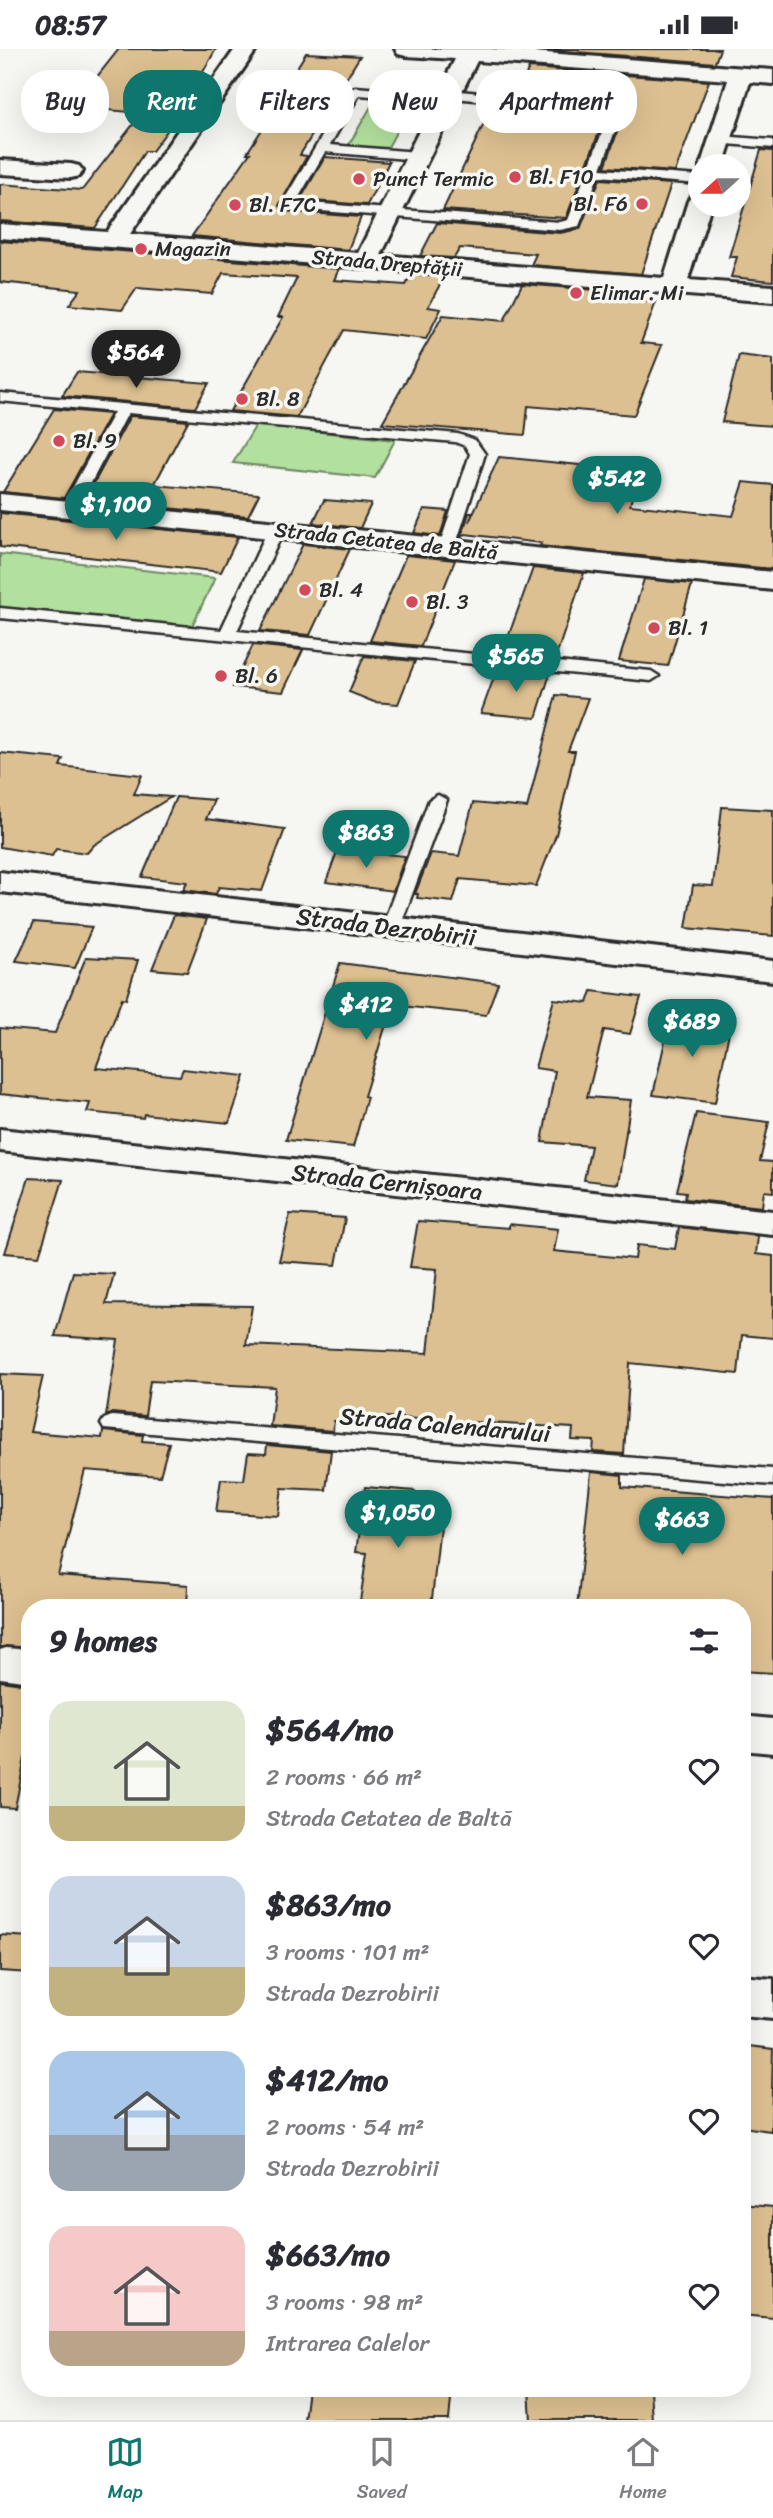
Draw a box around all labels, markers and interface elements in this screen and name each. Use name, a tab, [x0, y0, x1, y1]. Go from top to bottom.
text: 08:57	[35, 2, 106, 48]
chip: Buy	[21, 70, 109, 133]
chip: Rent	[123, 70, 222, 133]
chip: Filters	[236, 70, 354, 133]
chip: New	[368, 70, 462, 133]
chip: Apartment	[476, 70, 637, 133]
north arrow	[688, 154, 751, 217]
map controls	[688, 154, 751, 217]
place label: Bl. F10	[529, 158, 594, 196]
place label: Punct Termic	[373, 160, 494, 198]
marker: Bl. F10	[507, 169, 523, 185]
marker: Punct Termic	[351, 171, 367, 187]
place label: Bl. F6	[574, 185, 628, 223]
place label: Bl. F7C	[249, 186, 316, 224]
marker: Bl. F6	[634, 196, 650, 212]
marker: Bl. F7C	[227, 197, 243, 213]
place label: Magazin	[155, 230, 231, 268]
street label: Strada Dreptății	[310, 238, 465, 289]
marker: Magazin	[133, 241, 149, 257]
place label: Elimar. Mi	[590, 274, 685, 312]
marker: Elimar. Mi	[568, 285, 584, 301]
pin: $564	[95, 331, 177, 390]
text: $564	[108, 332, 164, 373]
place label: Bl. 8	[256, 380, 300, 418]
marker: Bl. 8	[234, 391, 250, 407]
place label: Bl. 9	[73, 422, 117, 460]
marker: Bl. 9	[51, 433, 67, 449]
pin: $542	[576, 456, 658, 516]
text: $542	[588, 458, 646, 499]
pin: $1,100	[59, 483, 173, 542]
text: $1,100	[81, 484, 151, 525]
street label: Strada Cetatea de Baltă	[272, 510, 501, 572]
place label: Bl. 4	[319, 571, 363, 609]
marker: Bl. 4	[297, 582, 313, 598]
place label: Bl. 3	[426, 583, 469, 621]
marker: Bl. 3	[404, 594, 420, 610]
place label: Bl. 1	[668, 609, 708, 647]
marker: Bl. 1	[646, 620, 662, 636]
pin: $565	[475, 635, 557, 694]
text: $565	[488, 636, 544, 677]
place label: Bl. 6	[235, 657, 278, 695]
marker: Bl. 6	[213, 668, 229, 684]
pin: $863	[325, 811, 407, 870]
text: $863	[338, 812, 394, 853]
street label: Strada Dezrobirii	[294, 895, 479, 959]
pin: $412	[325, 983, 407, 1042]
text: $412	[340, 984, 393, 1025]
pin: $689	[651, 999, 733, 1059]
text: $689	[664, 1001, 720, 1042]
street label: Strada Cernișoara	[290, 1151, 484, 1213]
street label: Strada Calendarului	[338, 1395, 553, 1455]
pin: $1,050	[341, 1491, 455, 1550]
text: $1,050	[361, 1492, 435, 1533]
pin: $663	[641, 1497, 723, 1557]
text: $663	[655, 1499, 709, 1540]
text: 9 homes	[49, 1614, 157, 1668]
icon: filters	[685, 1622, 723, 1660]
text: $564/mo	[266, 1703, 393, 1757]
icon: home	[105, 1729, 189, 1813]
icon: heart	[685, 1752, 723, 1790]
text: 2 rooms · 66 m²	[266, 1757, 422, 1798]
text: Strada Cetatea de Baltă	[266, 1798, 512, 1839]
text: $863/mo	[266, 1878, 391, 1932]
icon: home	[105, 1904, 189, 1988]
icon: heart	[685, 1927, 723, 1965]
text: 3 rooms · 101 m²	[266, 1932, 430, 1973]
text: Strada Dezrobirii	[266, 1973, 439, 2014]
text: $412/mo	[266, 2053, 388, 2107]
icon: home	[105, 2079, 189, 2163]
icon: heart	[685, 2102, 723, 2140]
text: 2 rooms · 54 m²	[266, 2107, 424, 2148]
text: Strada Dezrobirii	[266, 2148, 439, 2189]
text: $663/mo	[266, 2228, 390, 2282]
icon: home	[105, 2254, 189, 2338]
icon: heart	[685, 2277, 723, 2315]
text: 3 rooms · 98 m²	[266, 2282, 423, 2323]
text: Intrarea Calelor	[266, 2323, 429, 2364]
tab: Map	[106, 2433, 144, 2508]
tab: Saved	[357, 2433, 407, 2508]
tab: Home	[619, 2433, 667, 2508]

